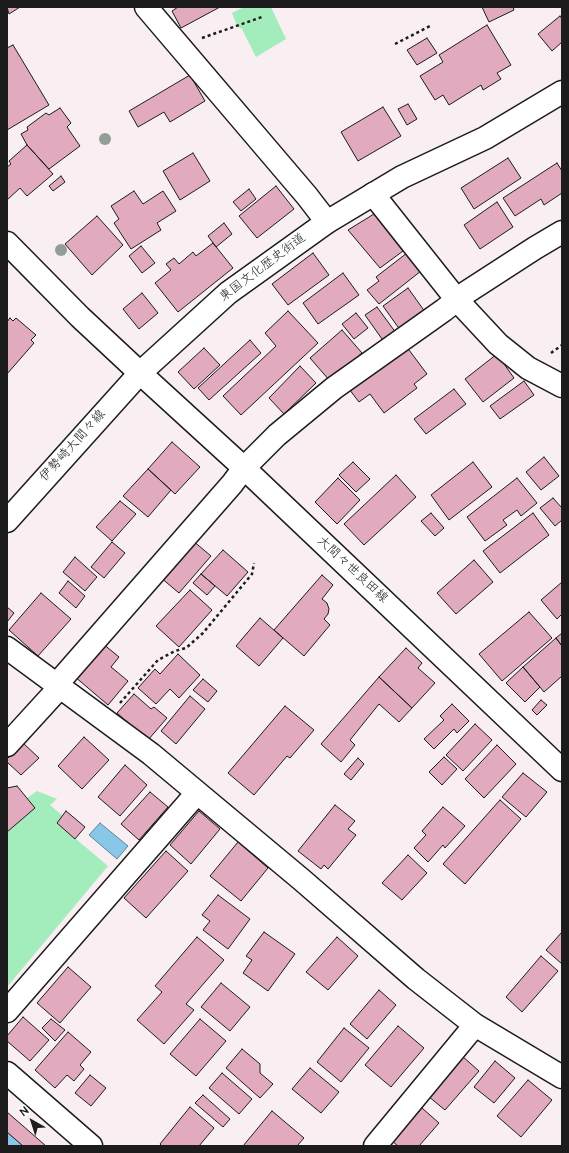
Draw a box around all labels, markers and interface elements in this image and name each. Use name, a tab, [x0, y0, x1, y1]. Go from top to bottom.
street label: 東国文化歴史街道	[217, 230, 309, 306]
street label: 伊勢崎大間々線	[37, 407, 109, 485]
street label: 大間々世良田線	[313, 533, 391, 607]
north arrow	[12, 1101, 52, 1141]
text: N	[17, 1103, 32, 1119]

